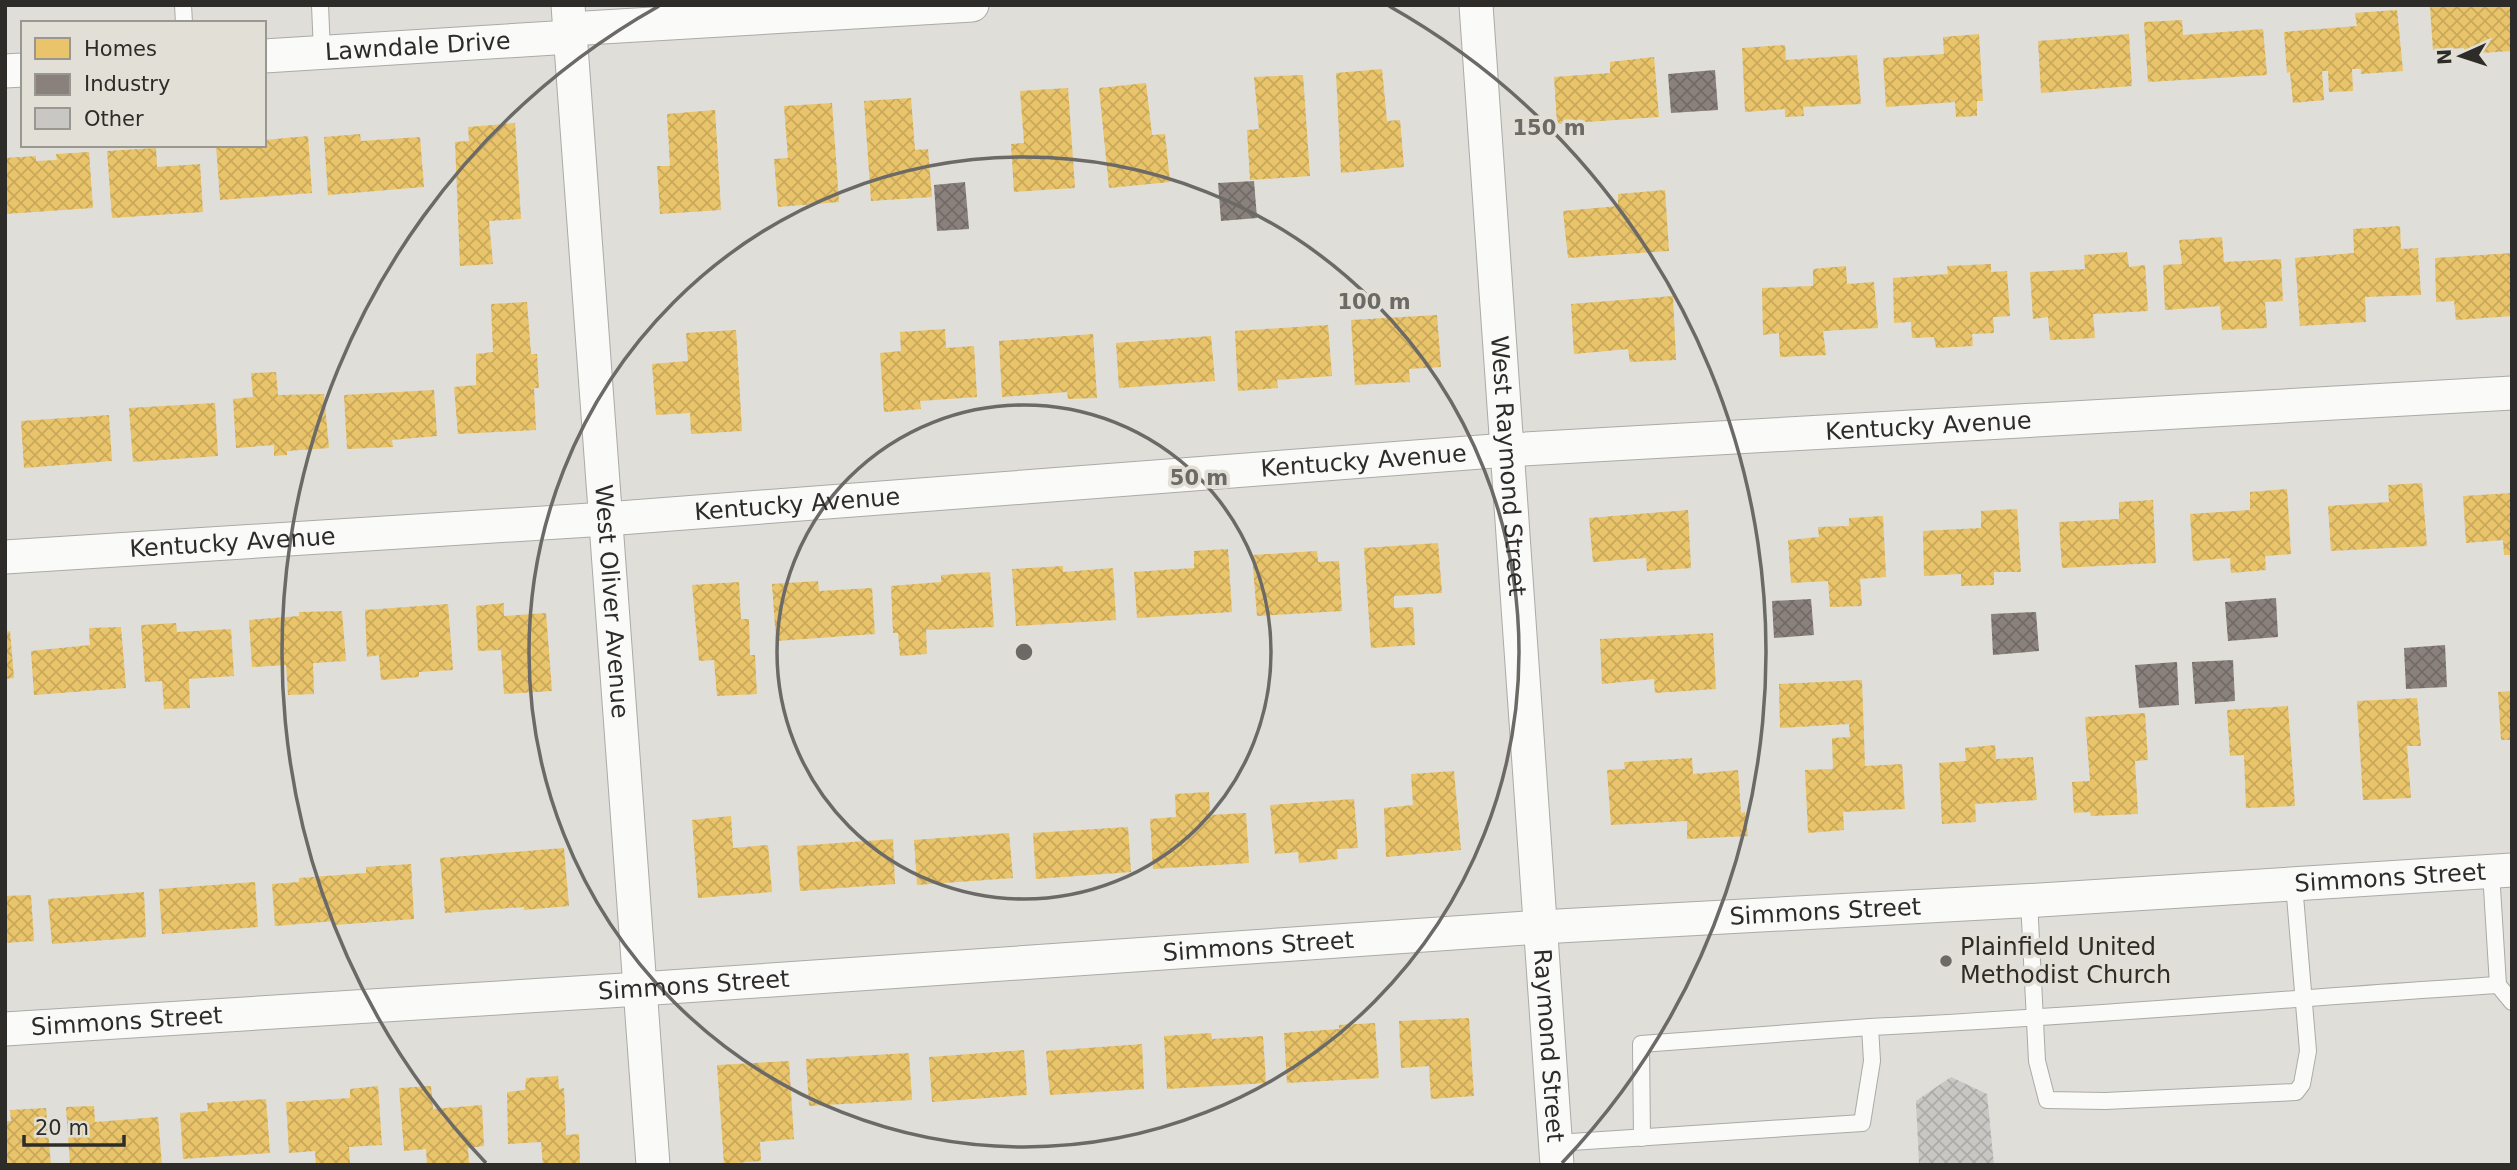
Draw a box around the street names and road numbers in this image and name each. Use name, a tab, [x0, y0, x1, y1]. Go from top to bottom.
street label: Lawndale Drive	[324, 27, 511, 66]
street label: West Raymond Street	[1485, 335, 1531, 597]
street label: Kentucky Avenue	[1825, 406, 2032, 446]
street label: Kentucky Avenue	[1260, 439, 1468, 483]
street label: West Oliver Avenue	[589, 483, 634, 719]
street label: Kentucky Avenue	[693, 483, 901, 526]
street label: Kentucky Avenue	[129, 522, 336, 563]
street label: Simmons Street	[2294, 858, 2487, 898]
street label: Simmons Street	[1729, 892, 1922, 931]
street label: Simmons Street	[1162, 926, 1355, 967]
street label: Raymond Street	[1528, 948, 1569, 1143]
street label: Simmons Street	[597, 965, 790, 1006]
street label: Simmons Street	[30, 1001, 223, 1041]

